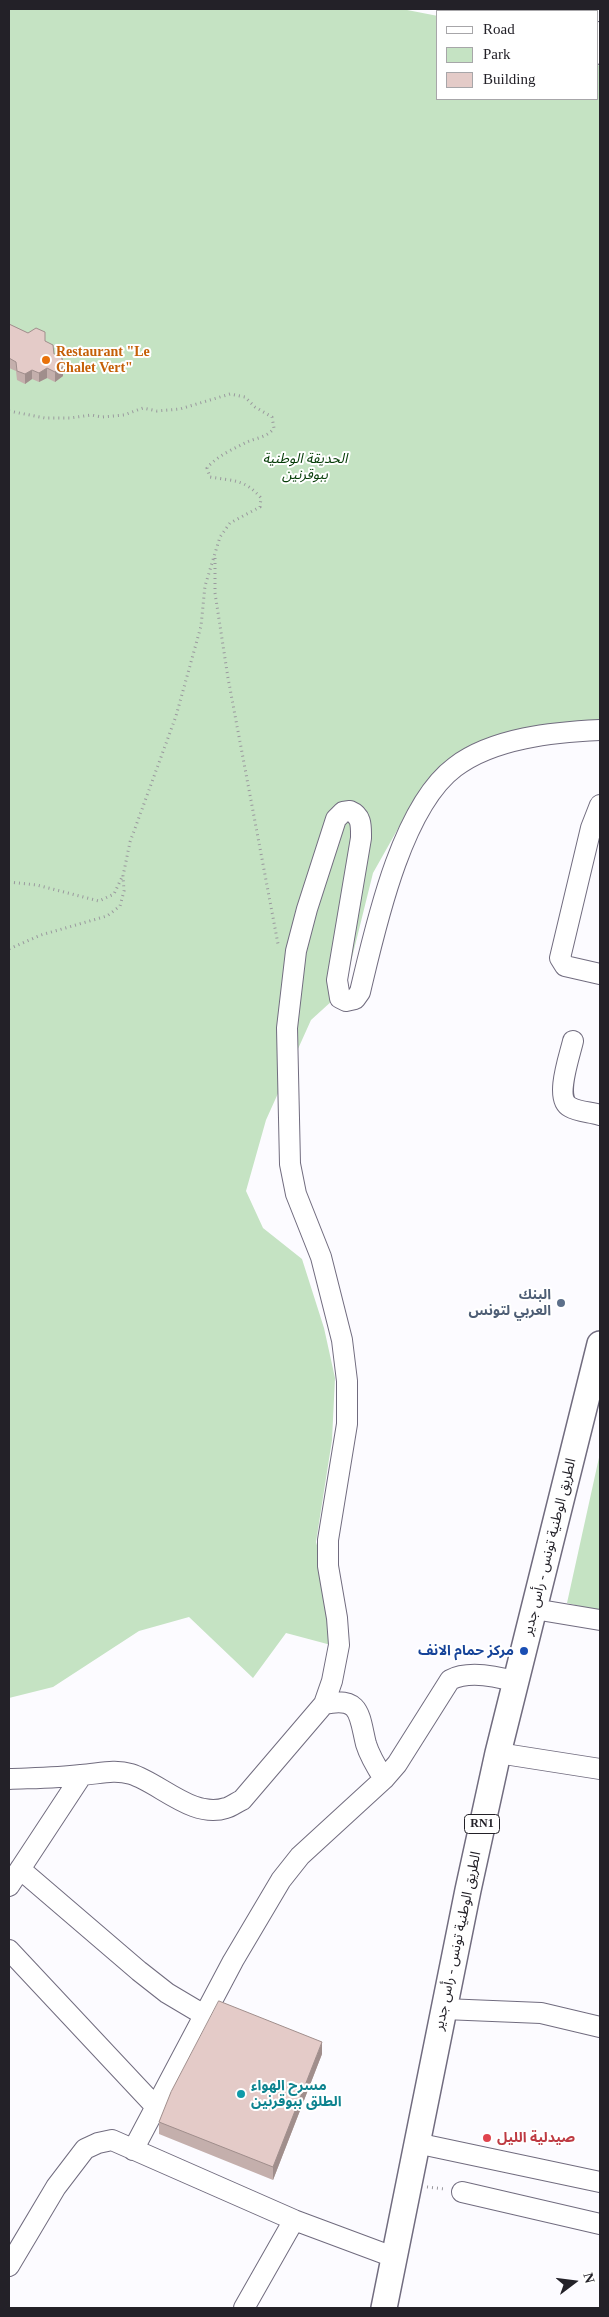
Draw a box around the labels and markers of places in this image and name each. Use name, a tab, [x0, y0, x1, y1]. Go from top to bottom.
place label: Restaurant "Le Chalet Vert"	[56, 344, 150, 377]
marker: Restaurant "Le Chalet Vert"	[40, 354, 52, 366]
place label: البنك العربي لتونس	[468, 1287, 551, 1320]
marker: البنك العربي لتونس	[555, 1297, 567, 1309]
place label: مركز حمام الانف	[418, 1643, 514, 1659]
marker: مركز حمام الانف	[518, 1645, 530, 1657]
place label: مسرح الهواء الطلق ببوقرنين	[251, 2078, 341, 2110]
marker: مسرح الهواء الطلق ببوقرنين	[235, 2088, 247, 2100]
place label: صيدلية الليل	[497, 2130, 575, 2146]
marker: صيدلية الليل	[481, 2132, 493, 2144]

